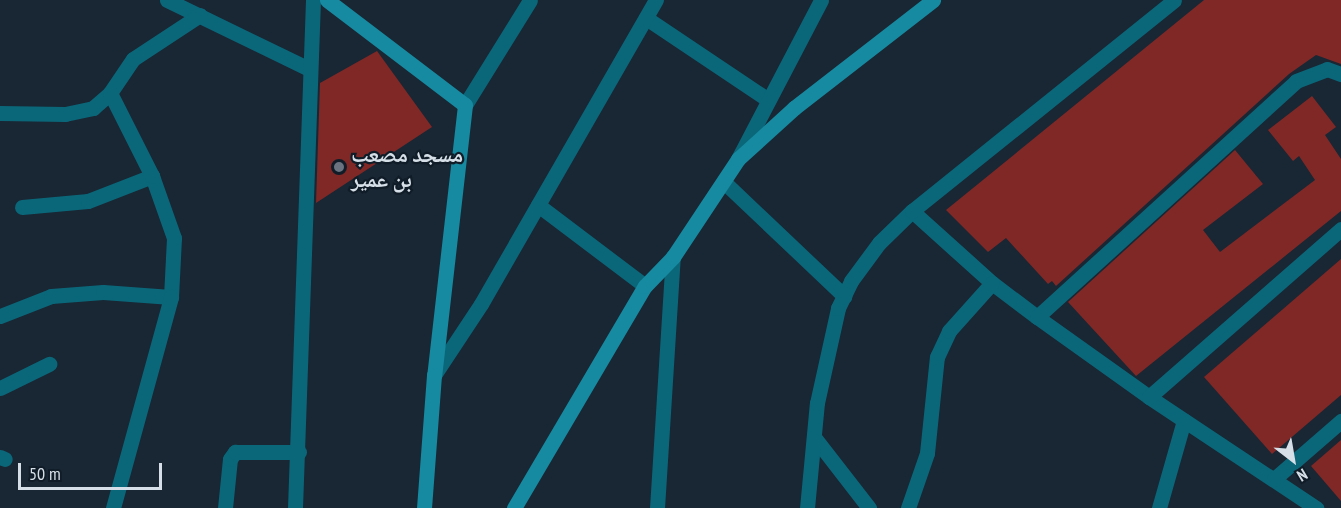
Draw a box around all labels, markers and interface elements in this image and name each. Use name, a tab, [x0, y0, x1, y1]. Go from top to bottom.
place label: مسجد مصعب بن عمير	[351, 141, 463, 192]
marker: مسجد مصعب بن عمير	[332, 160, 346, 174]
north arrow	[1263, 430, 1323, 490]
scale bar	[21, 451, 165, 489]
text: 50 m	[29, 462, 61, 485]
text: N	[1293, 465, 1311, 486]

